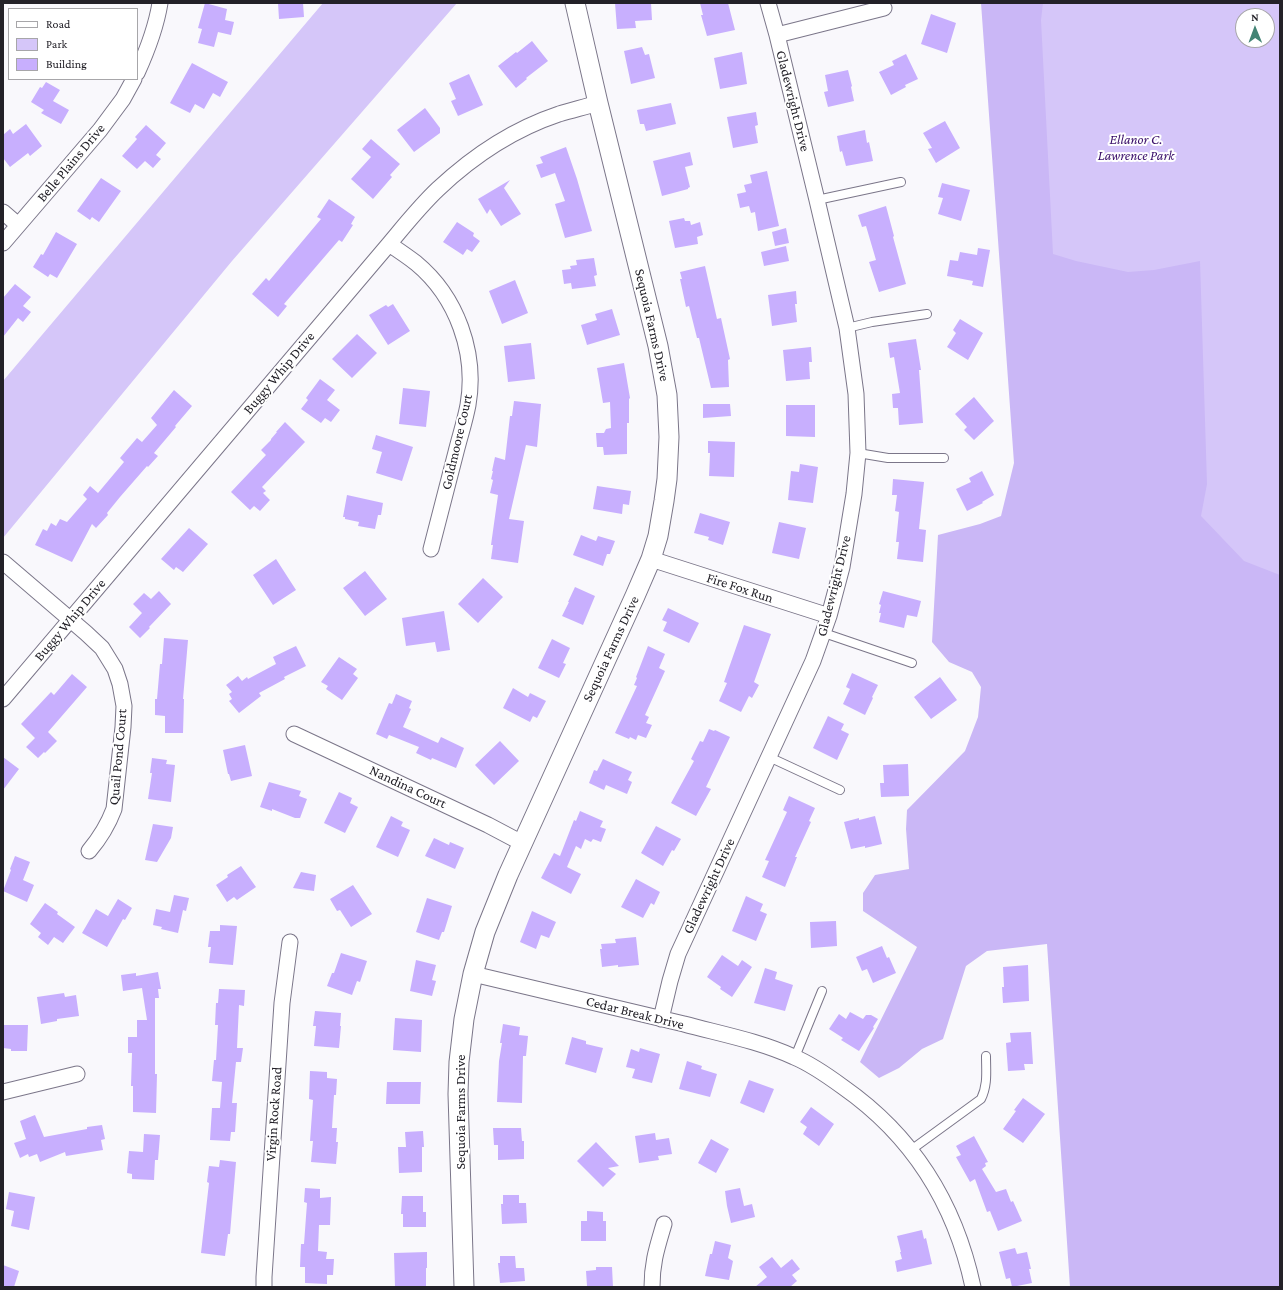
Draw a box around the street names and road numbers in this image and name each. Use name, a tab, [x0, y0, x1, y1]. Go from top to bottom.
street label: Gladewright Drive	[772, 49, 814, 153]
street label: Belle Plains Drive	[33, 120, 109, 206]
street label: Sequoia Farms Drive	[631, 267, 673, 383]
street label: Buggy Whip Drive	[240, 328, 318, 418]
street label: Goldmoore Court	[438, 393, 476, 491]
street label: Gladewright Drive	[813, 534, 855, 638]
street label: Fire Fox Run	[705, 569, 775, 607]
street label: Buggy Whip Drive	[31, 575, 109, 665]
street label: Sequoia Farms Drive	[579, 593, 643, 705]
street label: Quail Pond Court	[105, 708, 131, 806]
street label: Nandina Court	[367, 762, 449, 812]
street label: Gladewright Drive	[680, 836, 738, 936]
street label: Cedar Break Drive	[584, 993, 686, 1033]
street label: Sequoia Farms Drive	[453, 1055, 469, 1169]
street label: Virgin Rock Road	[262, 1066, 286, 1162]

